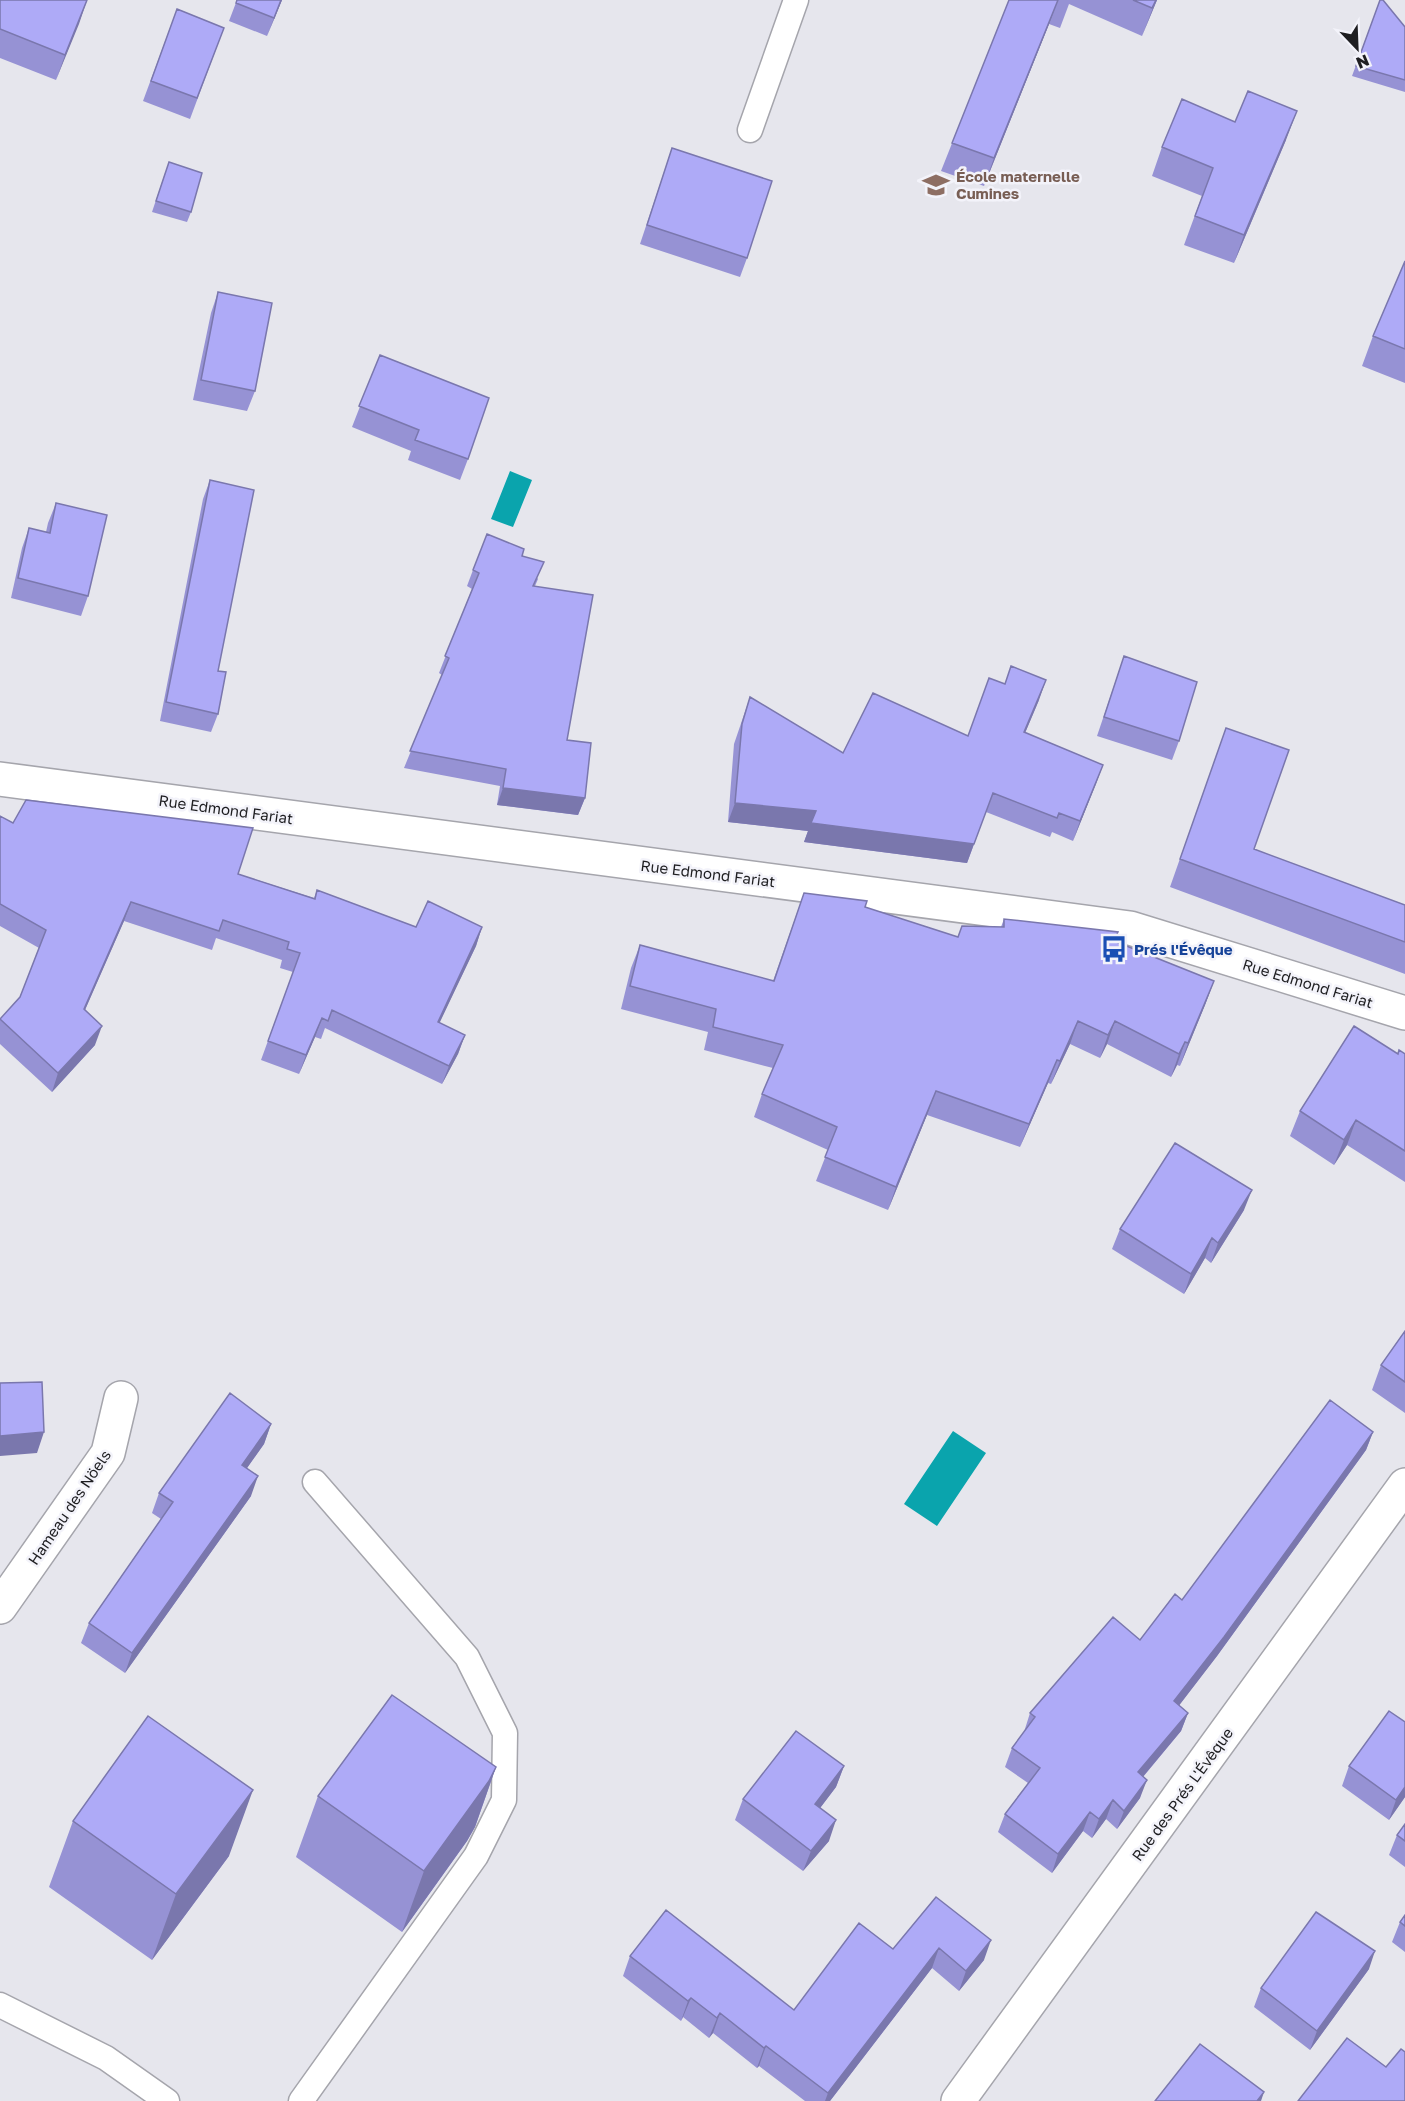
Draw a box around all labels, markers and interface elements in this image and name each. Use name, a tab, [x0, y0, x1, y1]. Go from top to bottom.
north arrow	[1327, 18, 1387, 78]
text: N	[1353, 50, 1372, 73]
place label: École maternelle Cumines	[956, 167, 1080, 202]
school or university icon: École maternelle Cumines	[921, 170, 951, 200]
street label: Rue Edmond Fariat	[158, 791, 294, 827]
street label: Rue Edmond Fariat	[640, 856, 776, 890]
bus stop icon: Prés l'Évêque	[1099, 934, 1129, 964]
place label: Prés l'Évêque	[1134, 940, 1233, 958]
street label: Rue Edmond Fariat	[1241, 955, 1375, 1011]
street label: Hameau des Nöels	[24, 1446, 114, 1568]
street label: Rue des Prés L'Évêque	[1128, 1724, 1237, 1864]

